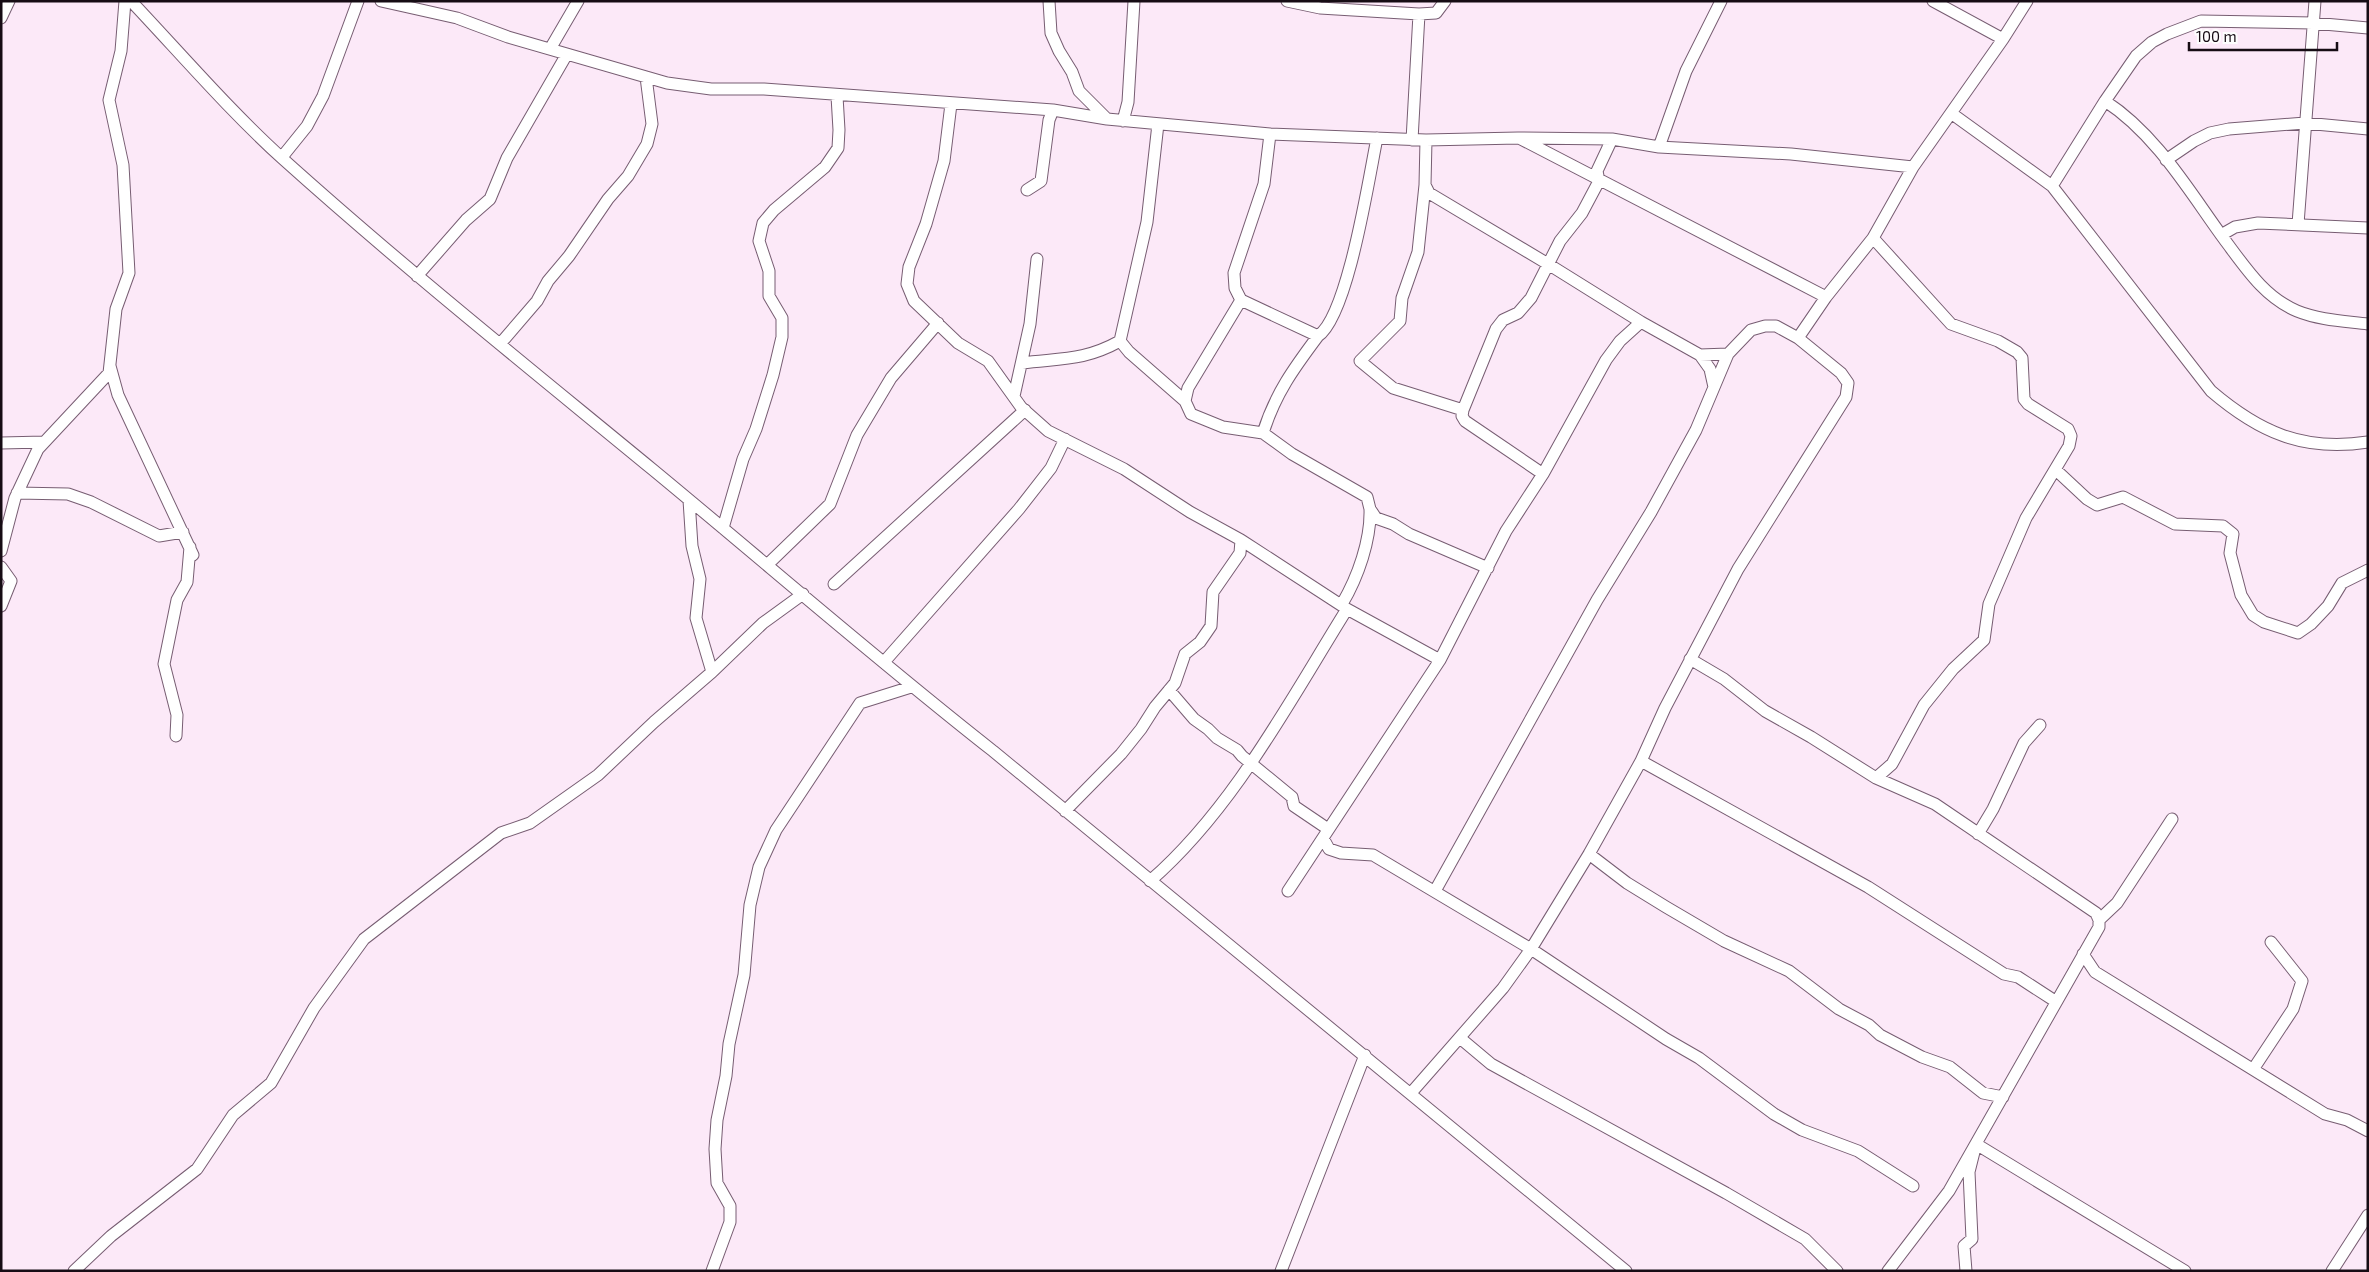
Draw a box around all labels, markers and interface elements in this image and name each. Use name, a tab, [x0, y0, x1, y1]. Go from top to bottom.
scale bar	[2189, 20, 2336, 52]
text: 100 m	[2196, 27, 2237, 45]

